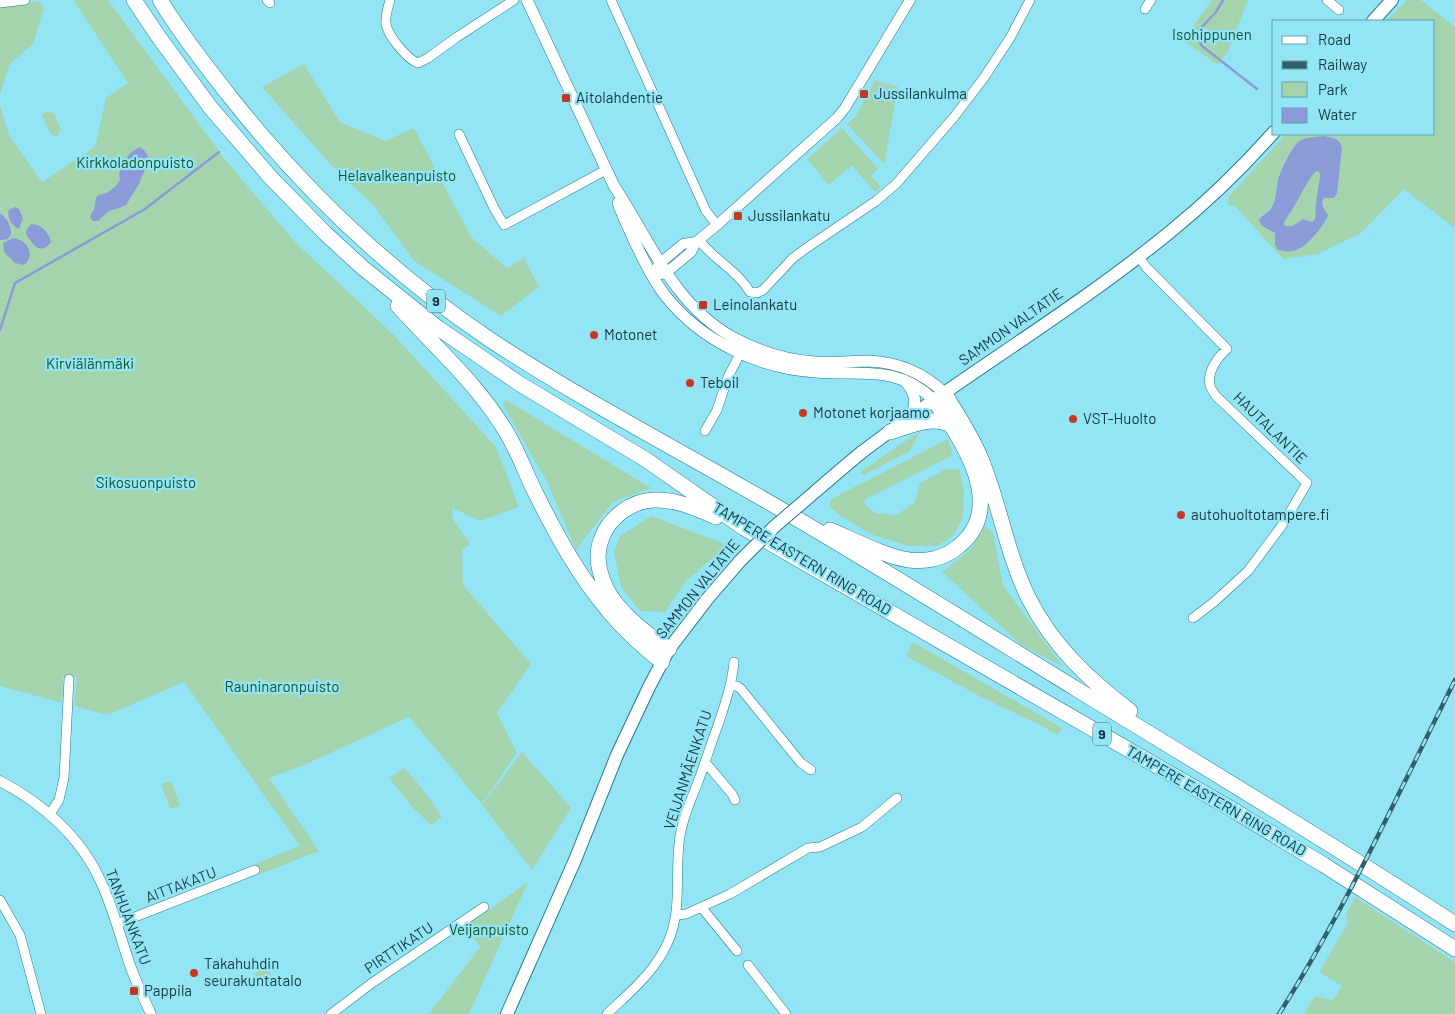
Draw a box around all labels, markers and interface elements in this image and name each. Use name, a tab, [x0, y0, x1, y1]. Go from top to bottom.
legend	[1272, 20, 1435, 135]
park label: Isohippunen	[1172, 25, 1252, 43]
text: Road	[1318, 30, 1351, 48]
text: Railway	[1318, 55, 1367, 73]
text: Park	[1318, 80, 1348, 98]
place label: Jussilankulma	[874, 84, 967, 102]
place label: Aitolahdentie	[576, 88, 663, 106]
marker: Jussilankulma	[858, 88, 870, 100]
marker: Aitolahdentie	[560, 92, 572, 104]
text: Water	[1318, 105, 1357, 123]
park label: Kirkkoladonpuisto	[76, 153, 194, 171]
park label: Helavalkeanpuisto	[338, 166, 456, 184]
place label: Jussilankatu	[748, 206, 830, 224]
marker: Jussilankatu	[732, 210, 744, 222]
street label: SAMMON VALTATIE	[955, 284, 1066, 369]
road number: 9	[427, 290, 445, 312]
place label: Leinolankatu	[713, 295, 797, 313]
marker: Leinolankatu	[697, 299, 709, 311]
place label: Motonet	[604, 325, 658, 343]
marker: Motonet	[588, 329, 600, 341]
park label: Kirviälänmäki	[46, 354, 134, 372]
place label: Teboil	[700, 373, 739, 391]
marker: Teboil	[684, 377, 696, 389]
street label: HAUTALANTIE	[1230, 388, 1311, 467]
place label: Motonet korjaamo	[813, 403, 930, 421]
marker: Motonet korjaamo	[797, 407, 809, 419]
place label: VST-Huolto	[1083, 409, 1156, 427]
marker: VST-Huolto	[1067, 413, 1079, 425]
park label: Sikosuonpuisto	[96, 473, 196, 491]
street label: TAMPERE EASTERN RING ROAD	[710, 498, 895, 619]
place label: autohuoltotampere.fi	[1191, 505, 1329, 523]
marker: autohuoltotampere.fi	[1175, 509, 1187, 521]
street label: SAMMON VALTATIE	[652, 535, 743, 642]
park label: Rauninaronpuisto	[225, 677, 339, 695]
street label: VEIJANMÄENKATU	[659, 708, 715, 832]
road number: 9	[1093, 722, 1111, 746]
street label: TAMPERE EASTERN RING ROAD	[1123, 741, 1310, 859]
street label: AITTAKATU	[143, 862, 219, 906]
street label: TANHUANKATU	[102, 866, 156, 967]
street label: PIRTTIKATU	[361, 918, 436, 977]
park label: Veijanpuisto	[449, 920, 529, 938]
place label: Takahuhdin seurakuntatalo	[204, 954, 302, 989]
marker: Takahuhdin seurakuntatalo	[188, 967, 200, 979]
place label: Pappila	[144, 981, 192, 999]
marker: Pappila	[128, 985, 140, 997]

